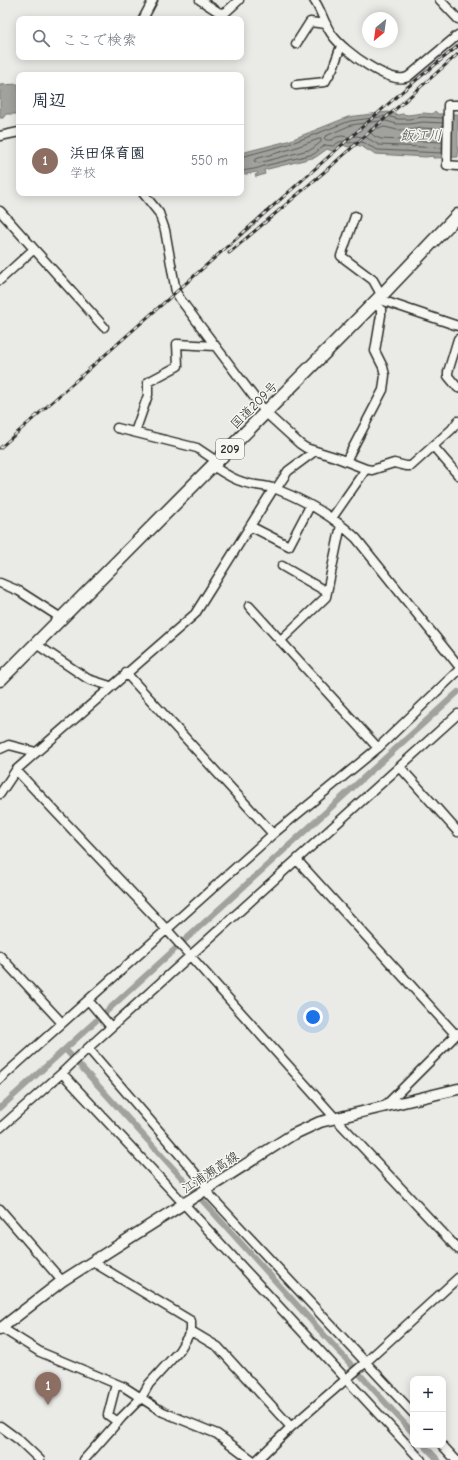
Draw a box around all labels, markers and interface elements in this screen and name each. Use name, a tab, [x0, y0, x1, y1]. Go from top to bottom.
north arrow	[362, 12, 398, 48]
search box	[16, 16, 244, 60]
icon: search	[30, 27, 52, 49]
text: ここで検索	[62, 31, 137, 49]
text: 周辺	[32, 91, 66, 110]
water label: 飯江川	[400, 127, 442, 144]
text: 浜田保育園	[70, 144, 145, 162]
text: 1	[42, 153, 48, 168]
text: 550 m	[191, 153, 228, 168]
text: 学校	[70, 165, 96, 180]
street label: 国道209号	[227, 378, 281, 432]
road number: 209	[216, 439, 244, 459]
your location	[303, 1007, 323, 1027]
street label: 江浦瀬高線	[179, 1147, 242, 1196]
pin: 1	[35, 1372, 61, 1405]
map controls	[410, 1376, 446, 1448]
button: +	[410, 1376, 446, 1412]
button: −	[410, 1412, 446, 1448]

